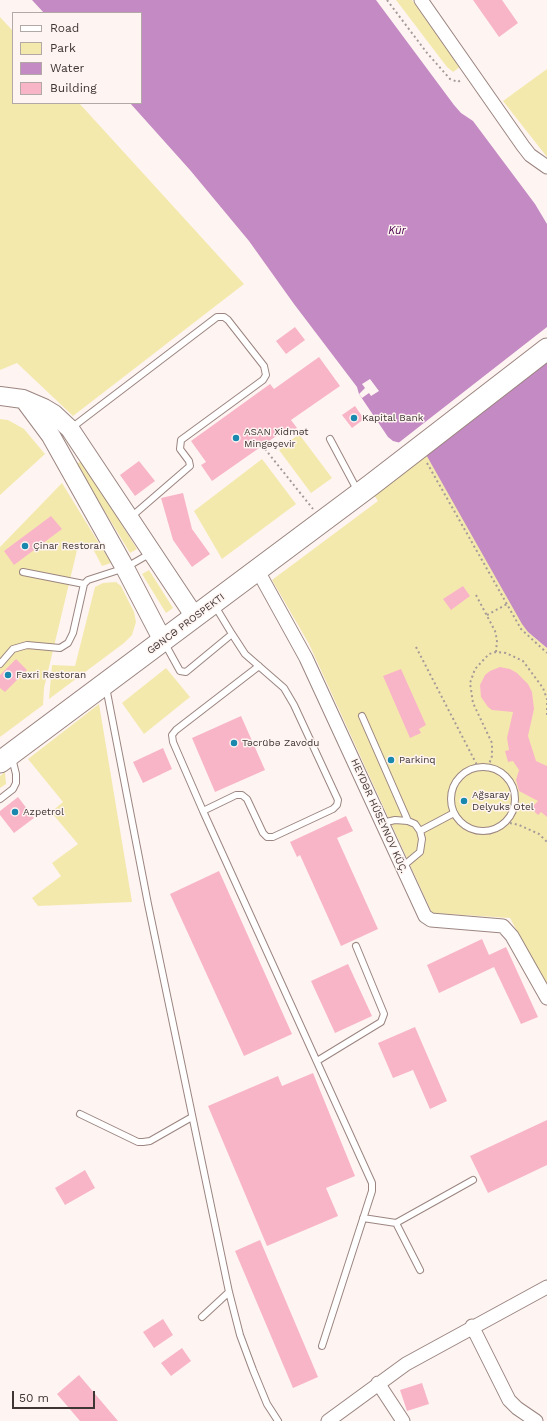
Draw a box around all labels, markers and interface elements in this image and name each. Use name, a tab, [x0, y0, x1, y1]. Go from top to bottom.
legend	[12, 12, 142, 104]
text: Road	[50, 21, 79, 35]
text: Park	[50, 41, 76, 55]
text: Water	[50, 61, 84, 75]
text: Building	[50, 81, 97, 95]
water label: Kür	[388, 224, 406, 238]
place label: Kapital Bank	[362, 412, 423, 424]
marker: Kapital Bank	[349, 413, 359, 423]
place label: ASAN Xidmət Mingəçevir	[244, 426, 309, 450]
marker: ASAN Xidmət Mingəçevir	[231, 433, 241, 443]
place label: Çinar Restoran	[33, 540, 105, 552]
marker: Çinar Restoran	[20, 541, 30, 551]
street label: GƏNCƏ PROSPEKTI	[145, 591, 227, 657]
place label: Fəxri Restoran	[16, 669, 86, 681]
marker: Fəxri Restoran	[3, 670, 13, 680]
place label: Təcrübə Zavodu	[242, 737, 319, 749]
marker: Təcrübə Zavodu	[229, 738, 239, 748]
place label: Parkinq	[399, 754, 436, 766]
marker: Parkinq	[386, 755, 396, 765]
street label: HEYDƏR HÜSEYNOV KÜÇ.	[348, 757, 410, 875]
place label: Ağsaray Delyuks Otel	[472, 789, 534, 812]
marker: Ağsaray Delyuks Otel	[459, 796, 469, 806]
place label: Azpetrol	[23, 806, 64, 818]
marker: Azpetrol	[10, 807, 20, 817]
scale bar	[14, 1383, 97, 1409]
text: 50 m	[19, 1391, 49, 1405]

